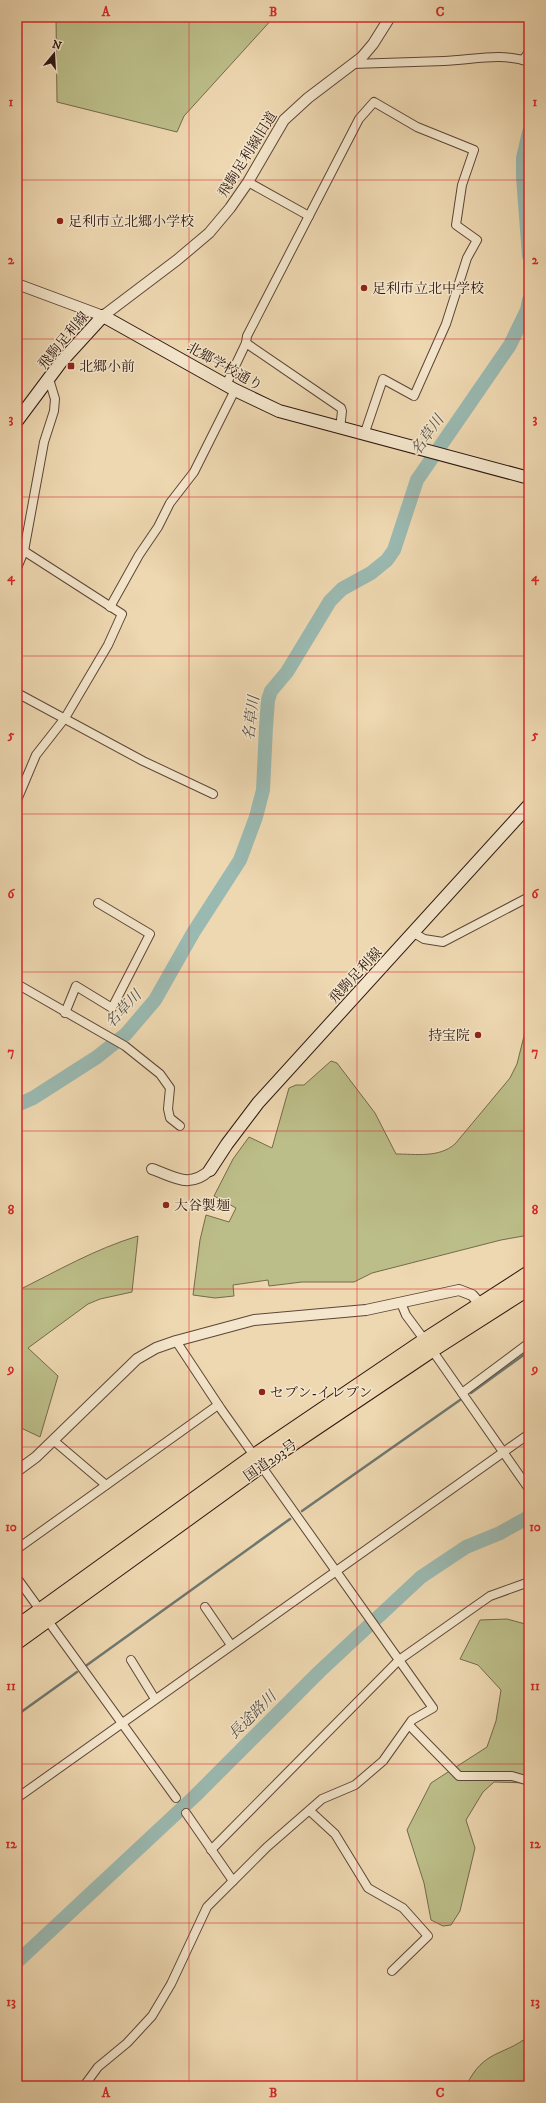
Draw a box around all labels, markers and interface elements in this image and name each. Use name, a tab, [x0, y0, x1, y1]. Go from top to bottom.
text: A	[101, 4, 111, 20]
text: B	[269, 4, 277, 20]
text: C	[436, 4, 445, 20]
north arrow	[34, 34, 74, 74]
text: N	[50, 37, 63, 53]
text: 1	[9, 94, 14, 110]
text: 1	[533, 94, 538, 110]
street label: 飛駒足利線旧道	[214, 108, 281, 201]
place label: 足利市立北郷小学校	[68, 213, 194, 231]
marker: 足利市立北郷小学校	[55, 216, 65, 226]
text: 2	[8, 252, 15, 268]
text: 2	[532, 252, 539, 268]
place label: 足利市立北中学校	[372, 280, 484, 298]
marker: 足利市立北中学校	[359, 283, 369, 293]
street label: 飛駒足利線	[34, 308, 93, 373]
street label: 北郷学校通り	[183, 339, 266, 395]
place label: 北郷小前	[79, 358, 135, 376]
marker: 北郷小前	[66, 361, 76, 371]
water label: 名草川	[407, 410, 449, 459]
text: 3	[9, 411, 14, 427]
text: 3	[533, 411, 538, 427]
text: 4	[6, 569, 15, 586]
text: 4	[530, 569, 539, 586]
water label: 名草川	[239, 693, 264, 742]
text: 5	[7, 727, 15, 743]
text: 5	[531, 727, 539, 743]
text: 6	[8, 886, 16, 902]
text: 6	[532, 886, 540, 902]
street label: 飛駒足利線	[325, 944, 386, 1007]
water label: 名草川	[101, 985, 147, 1032]
place label: 持宝院	[428, 1027, 470, 1045]
marker: 持宝院	[473, 1030, 483, 1040]
text: 7	[8, 1044, 15, 1060]
text: 7	[532, 1044, 539, 1060]
place label: 大谷製麺	[174, 1197, 230, 1215]
marker: 大谷製麺	[161, 1200, 171, 1210]
text: 8	[8, 1202, 15, 1218]
text: 8	[532, 1202, 539, 1218]
text: 9	[7, 1361, 14, 1377]
text: 9	[531, 1361, 538, 1377]
place label: セブン-イレブン	[270, 1384, 373, 1402]
marker: セブン-イレブン	[257, 1387, 267, 1397]
street label: 国道293号	[240, 1436, 301, 1486]
text: 10	[5, 1519, 17, 1535]
text: 10	[529, 1519, 541, 1535]
text: 11	[6, 1678, 16, 1694]
text: 11	[530, 1678, 540, 1694]
water label: 長途路川	[224, 1686, 282, 1743]
text: 12	[5, 1836, 17, 1852]
text: 12	[529, 1836, 541, 1852]
text: 13	[6, 1994, 16, 2010]
text: 13	[530, 1994, 540, 2010]
text: A	[101, 2085, 111, 2101]
text: B	[269, 2085, 277, 2101]
text: C	[436, 2085, 445, 2101]

